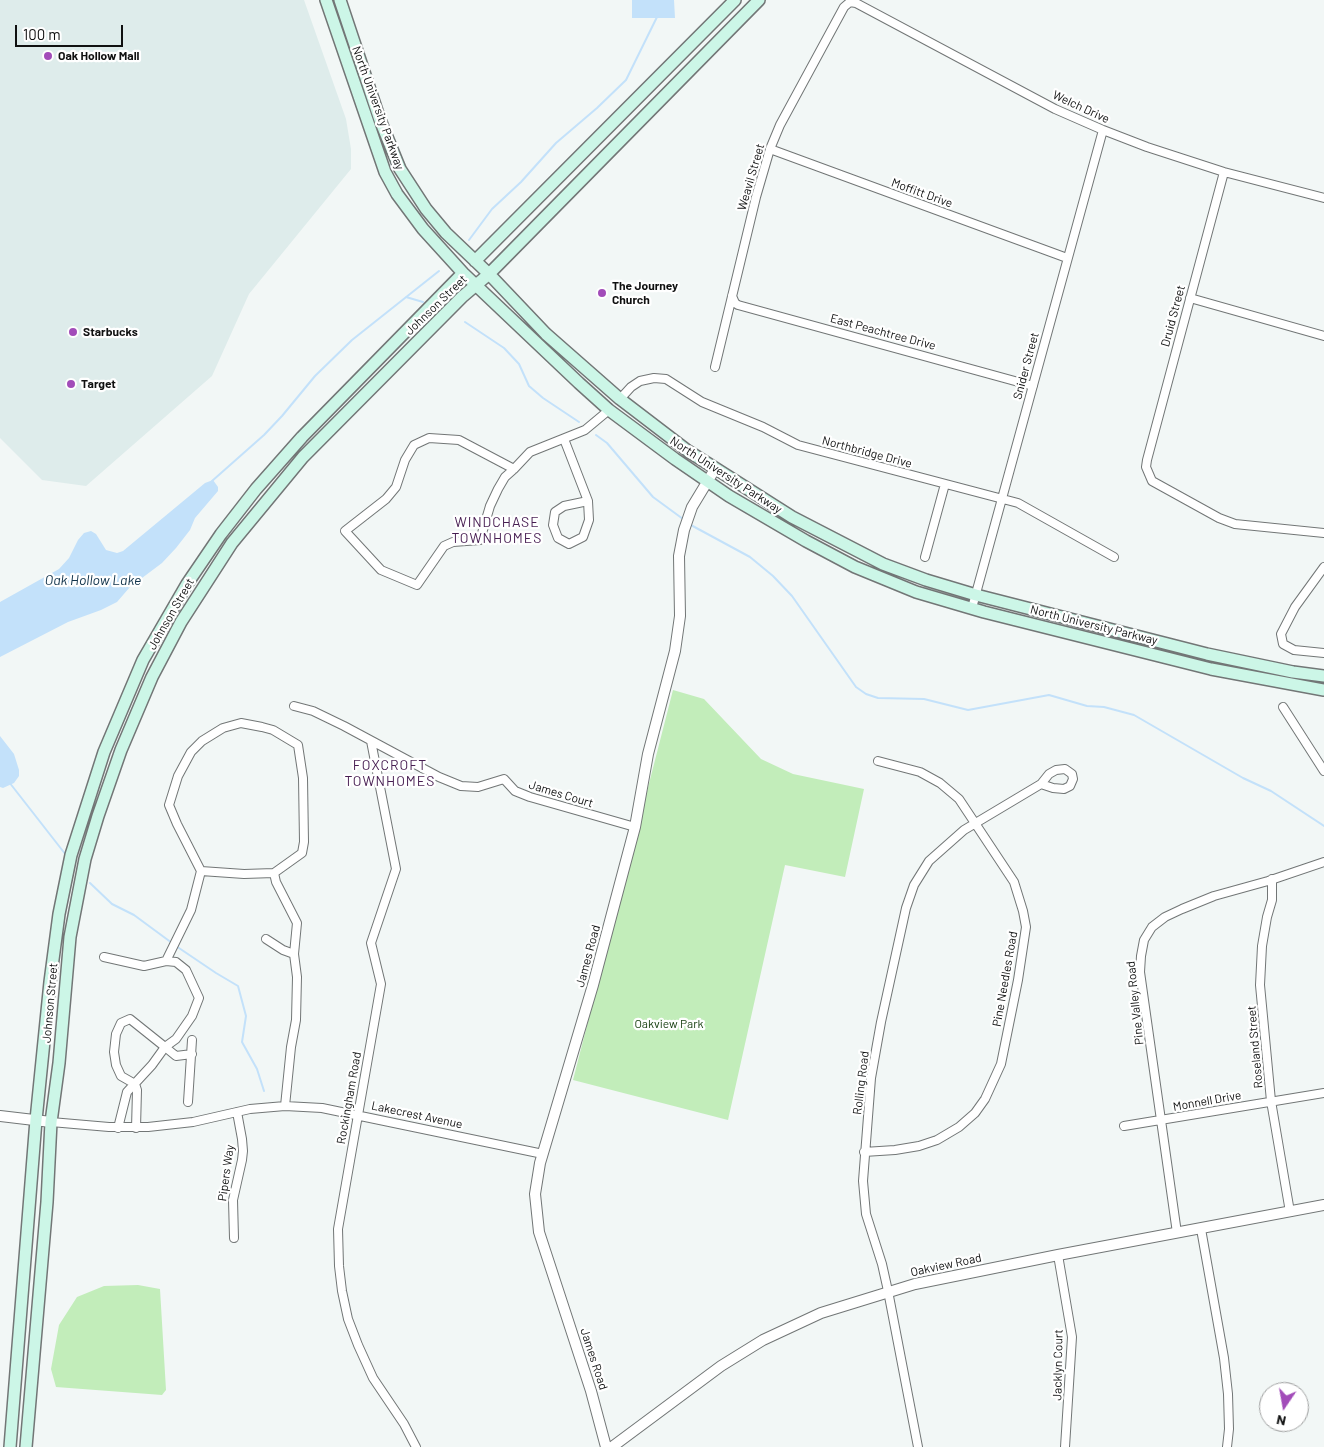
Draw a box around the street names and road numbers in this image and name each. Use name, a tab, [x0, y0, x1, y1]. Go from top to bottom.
street label: North University Parkway	[349, 44, 407, 172]
street label: Welch Drive	[1050, 88, 1112, 126]
street label: Weavil Street	[735, 142, 767, 212]
street label: Moffitt Drive	[889, 175, 955, 211]
street label: Johnson Street	[402, 272, 470, 338]
street label: Druid Street	[1158, 284, 1188, 348]
street label: East Peachtree Drive	[829, 311, 937, 353]
street label: Snider Street	[1010, 331, 1042, 401]
street label: North University Parkway	[667, 433, 785, 517]
street label: Northbridge Drive	[820, 433, 914, 471]
street label: Johnson Street	[145, 576, 197, 652]
street label: North University Parkway	[1029, 602, 1159, 648]
street label: James Court	[527, 777, 595, 811]
street label: James Road	[573, 923, 603, 989]
street label: Pine Needles Road	[990, 930, 1020, 1028]
street label: Pine Valley Road	[1123, 960, 1147, 1046]
street label: Johnson Street	[39, 962, 61, 1044]
street label: Roseland Street	[1244, 1005, 1266, 1089]
street label: Rolling Road	[850, 1050, 872, 1116]
street label: Rockingham Road	[334, 1051, 364, 1145]
street label: Monnell Drive	[1172, 1088, 1242, 1114]
street label: Lakecrest Avenue	[370, 1098, 464, 1132]
street label: Pipers Way	[215, 1144, 237, 1202]
street label: Oakview Road	[909, 1250, 983, 1280]
street label: James Road	[577, 1326, 611, 1392]
street label: Jacklyn Court	[1050, 1329, 1066, 1401]

